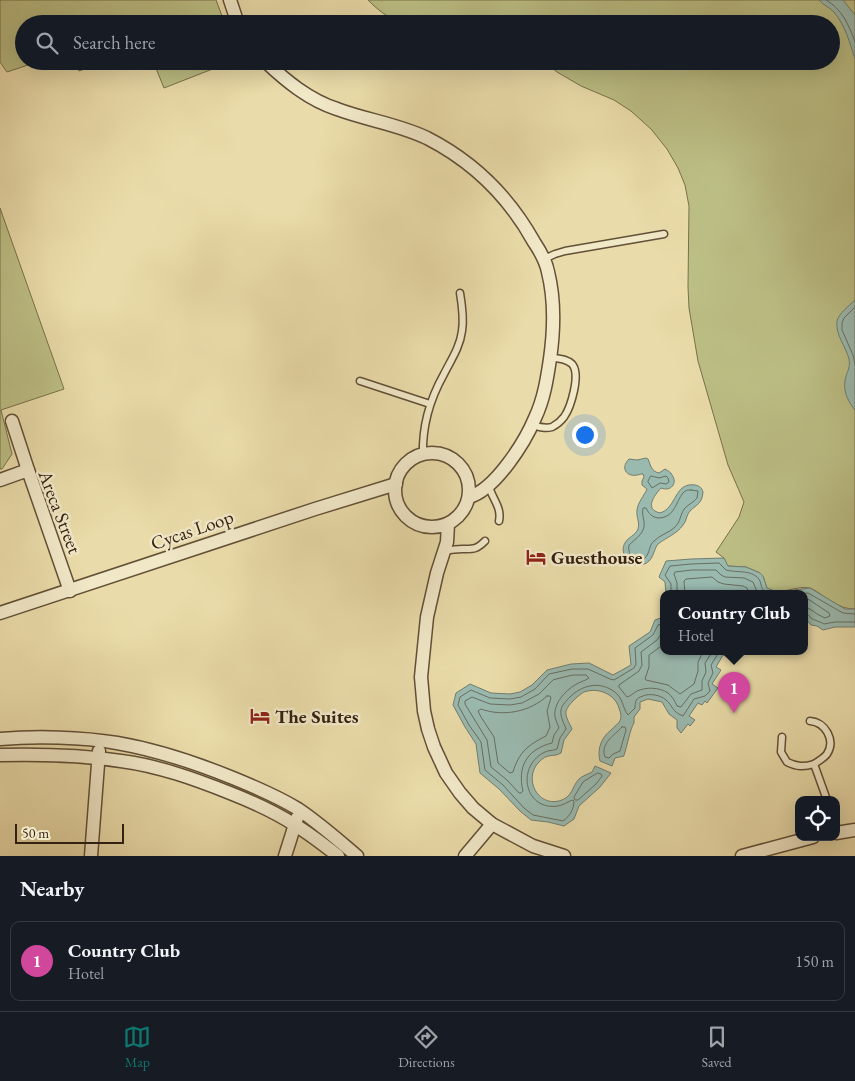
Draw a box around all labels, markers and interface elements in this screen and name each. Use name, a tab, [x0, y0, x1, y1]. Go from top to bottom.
search box	[15, 15, 840, 70]
icon: search	[33, 29, 61, 57]
text: Search here	[73, 30, 155, 55]
your location	[572, 422, 598, 448]
street label: Areca Street	[32, 466, 87, 557]
street label: Cycas Loop	[147, 504, 237, 556]
place label: Guesthouse	[551, 545, 643, 570]
hotel icon: Guesthouse	[525, 546, 547, 568]
popup	[660, 590, 808, 655]
text: Country Club	[678, 600, 790, 625]
text: Hotel	[678, 625, 714, 646]
pin: 1	[718, 672, 750, 713]
place label: The Suites	[275, 704, 359, 729]
hotel icon: The Suites	[249, 705, 271, 727]
map controls	[795, 796, 840, 841]
button: locate	[795, 796, 840, 841]
scale bar	[15, 821, 124, 844]
text: 50 m	[22, 824, 49, 842]
text: Nearby	[20, 875, 84, 902]
text: Country Club	[68, 938, 180, 963]
text: 1	[33, 951, 41, 972]
text: 150 m	[795, 951, 834, 972]
text: Hotel	[68, 963, 104, 984]
tab: Map	[123, 1023, 151, 1071]
tab: Directions	[398, 1023, 455, 1071]
tab: Saved	[702, 1023, 732, 1071]

